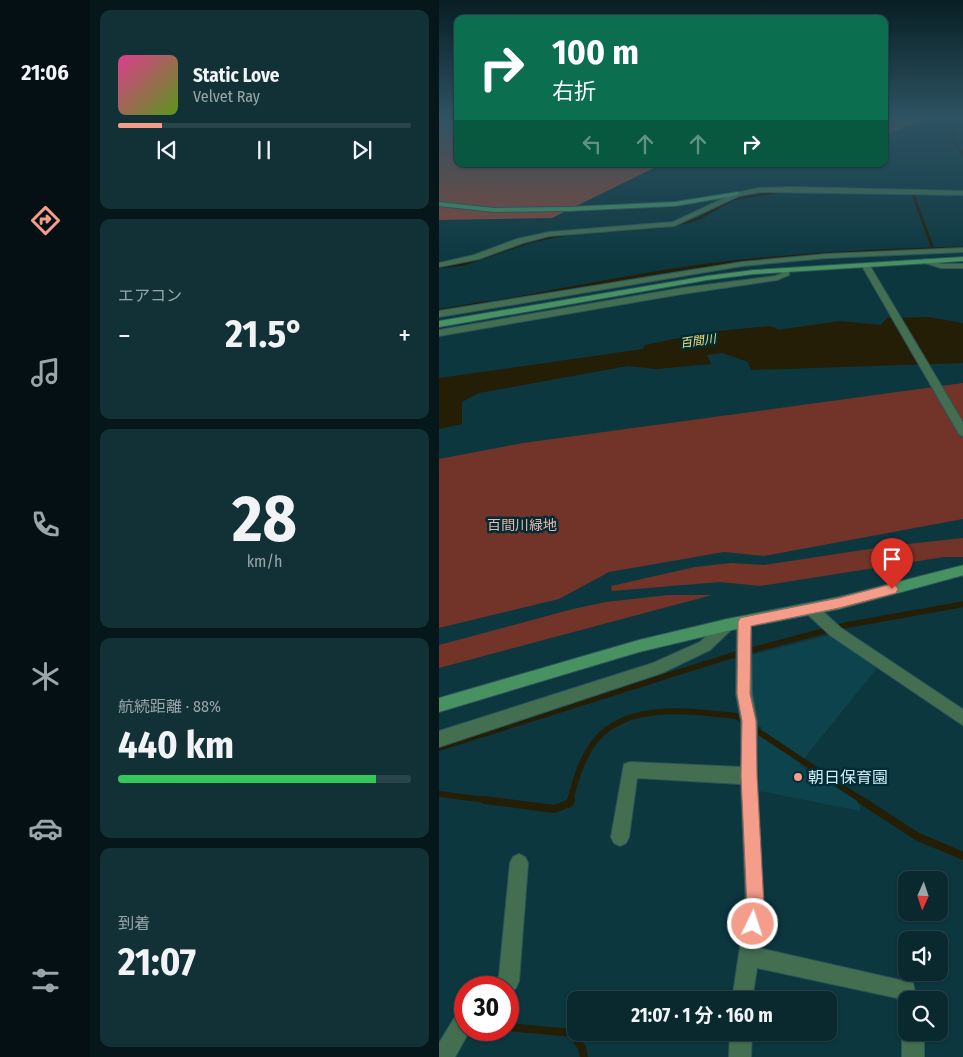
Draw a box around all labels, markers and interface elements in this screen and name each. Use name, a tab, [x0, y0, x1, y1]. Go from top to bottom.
text: 100 m	[552, 31, 639, 73]
icon: right	[469, 35, 534, 100]
text: 21:06	[21, 59, 69, 86]
text: Static Love	[193, 64, 280, 87]
text: 右折	[552, 78, 596, 105]
text: Velvet Ray	[193, 87, 260, 106]
icon: left	[578, 130, 606, 158]
icon: ahead	[631, 130, 659, 158]
icon: ahead	[684, 130, 712, 158]
icon: right	[737, 130, 765, 158]
icon: previous	[153, 136, 181, 164]
icon: pause	[250, 136, 278, 164]
icon: next	[348, 136, 376, 164]
icon: directions	[28, 203, 63, 238]
text: エアコン	[118, 286, 182, 305]
text: 21.5°	[225, 311, 304, 357]
text: −	[118, 319, 131, 352]
text: +	[398, 319, 411, 352]
water label: 百間川	[679, 331, 719, 350]
icon: music	[28, 355, 63, 390]
text: 28	[232, 480, 297, 558]
icon: phone	[28, 507, 63, 542]
park label: 百間川緑地	[487, 517, 557, 534]
pin	[871, 538, 913, 589]
icon: arrive	[878, 545, 906, 573]
text: km/h	[247, 552, 282, 571]
icon: climate	[28, 659, 63, 694]
text: 航続距離 · 88%	[118, 697, 221, 716]
text: 440 km	[118, 722, 234, 768]
place label: 朝日保育園	[808, 768, 888, 787]
marker: 朝日保育園	[792, 771, 804, 783]
icon: car	[28, 811, 63, 846]
north arrow	[898, 871, 948, 921]
map controls	[898, 871, 948, 1041]
position arrow	[726, 897, 778, 949]
text: 到着	[118, 914, 150, 933]
button: sound	[898, 931, 948, 981]
text: 21:07	[118, 939, 196, 985]
icon: filters	[28, 963, 63, 998]
speed limit sign: 30	[454, 976, 519, 1041]
button: search	[898, 991, 948, 1041]
text: 21:07 · 1 分 · 160 m	[631, 1004, 773, 1027]

